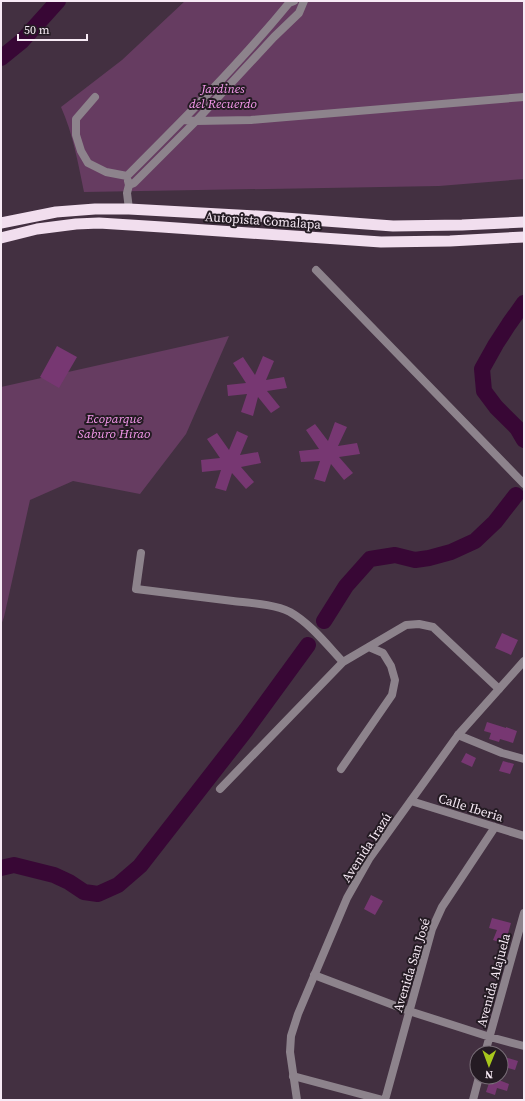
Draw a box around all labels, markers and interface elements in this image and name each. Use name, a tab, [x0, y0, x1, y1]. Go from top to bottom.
scale bar	[18, 16, 87, 42]
text: 50 m	[24, 22, 50, 38]
park label: Jardines del Recuerdo	[189, 80, 257, 112]
street label: Autopista Comalapa	[204, 208, 322, 233]
park label: Ecoparque Saburo Hirao	[78, 410, 150, 442]
street label: Calle Iberia	[436, 790, 506, 826]
street label: Avenida Irazú	[338, 809, 395, 885]
street label: Avenida San José	[389, 916, 434, 1014]
street label: Avenida Alajuela	[473, 931, 514, 1029]
north arrow	[469, 1045, 509, 1085]
text: N	[485, 1067, 493, 1082]

